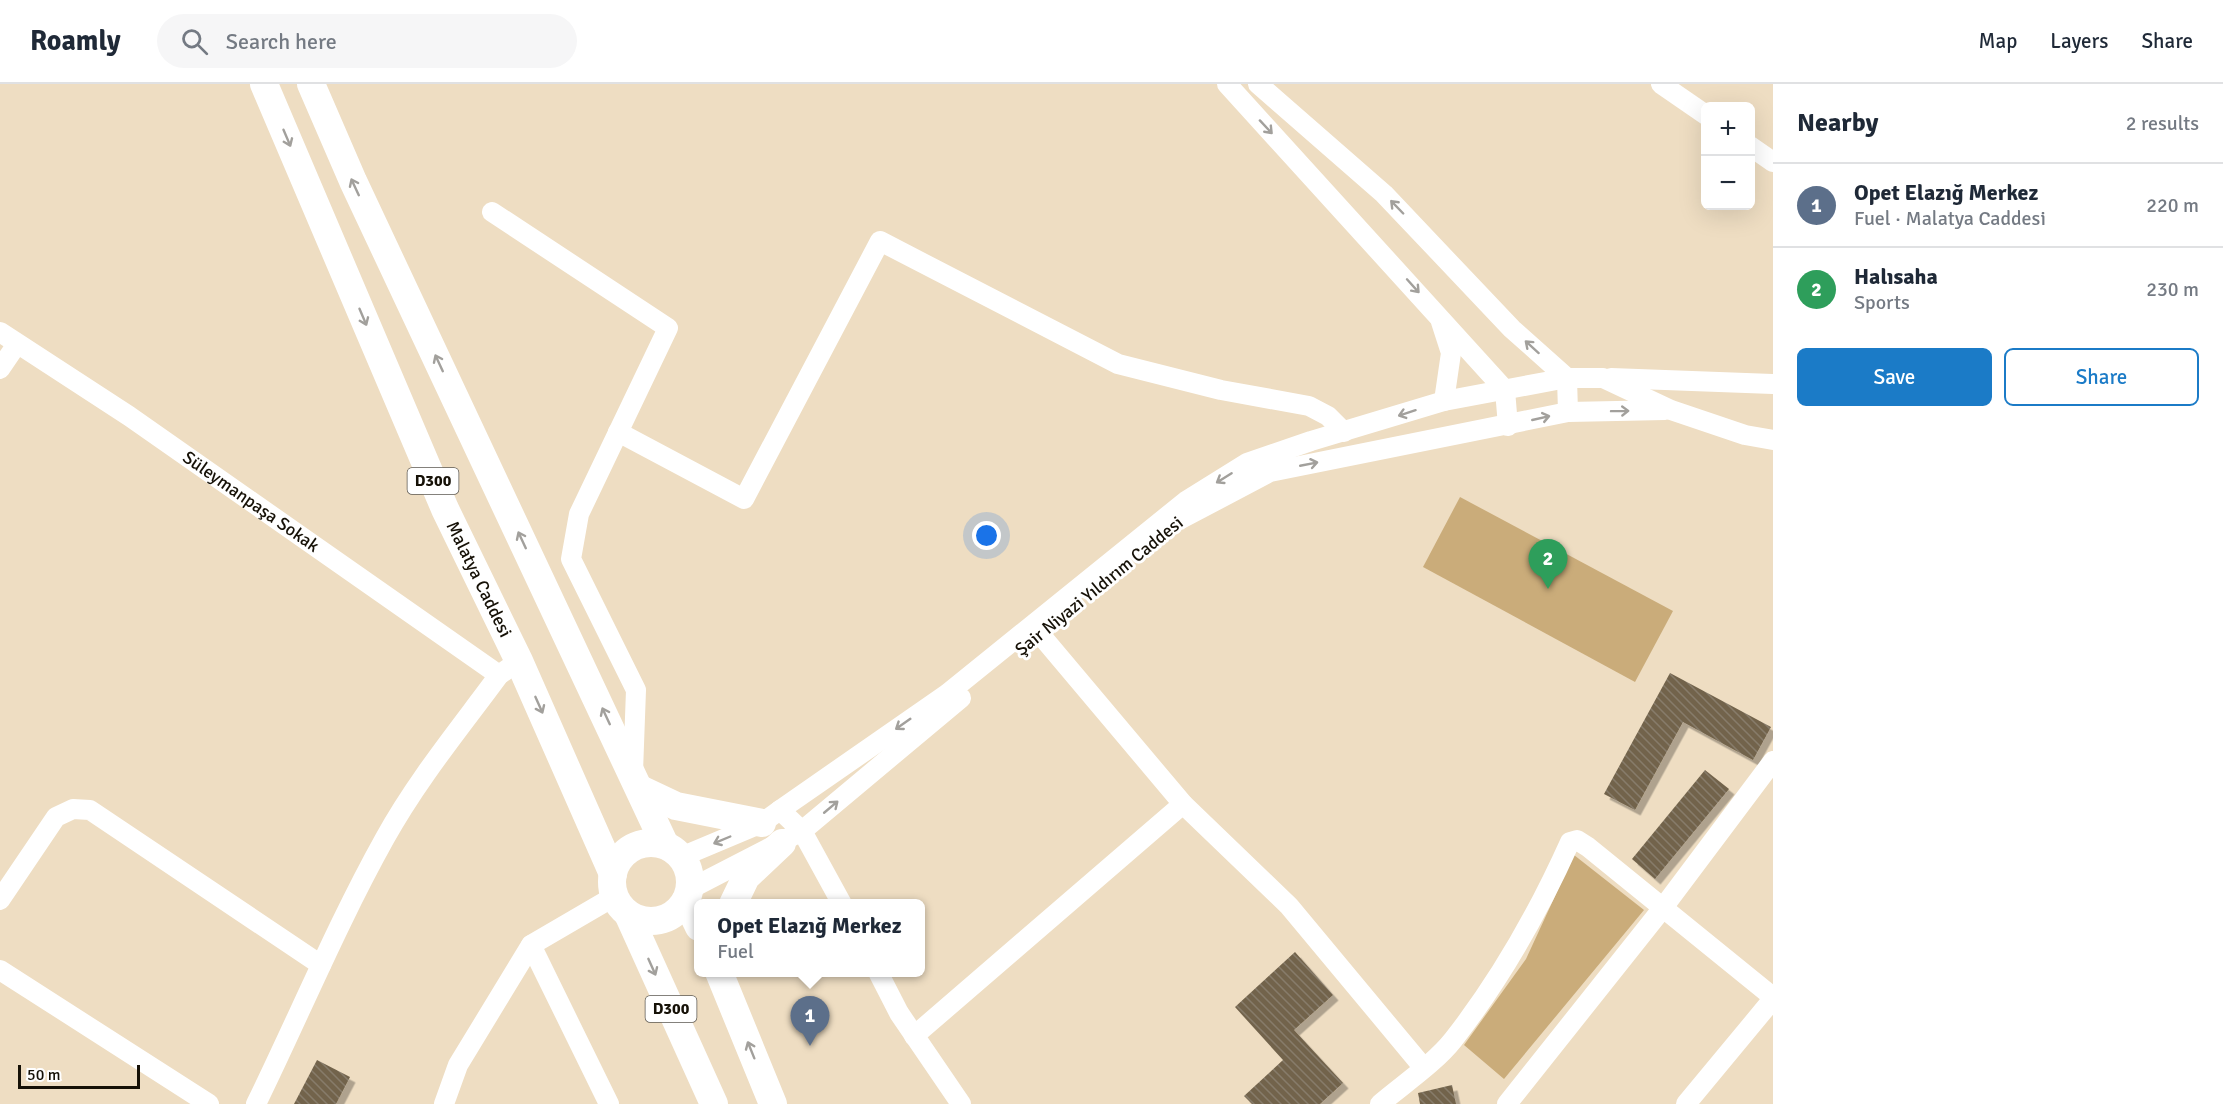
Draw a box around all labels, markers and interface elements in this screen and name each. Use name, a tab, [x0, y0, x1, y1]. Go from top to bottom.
search box	[157, 14, 577, 68]
text: Roamly	[30, 24, 121, 58]
icon: search	[178, 25, 211, 58]
text: Search here	[226, 28, 337, 55]
text: Map	[1979, 28, 2017, 54]
text: Layers	[2050, 28, 2108, 54]
text: Share	[2141, 28, 2193, 54]
map controls	[1701, 102, 1755, 210]
button: +	[1701, 102, 1755, 156]
text: Nearby	[1797, 107, 1878, 139]
text: 2 results	[2126, 111, 2199, 136]
one-way arrow	[1259, 119, 1273, 134]
one-way arrow	[282, 128, 293, 146]
button: −	[1701, 156, 1755, 210]
one-way arrow	[349, 178, 360, 196]
text: Opet Elazığ Merkez	[1854, 179, 2038, 206]
text: 1	[1811, 193, 1822, 218]
text: 220 m	[2146, 193, 2199, 218]
one-way arrow	[1389, 200, 1404, 215]
text: Fuel · Malatya Caddesi	[1854, 206, 2046, 231]
text: Halısaha	[1854, 263, 1938, 290]
text: 2	[1811, 277, 1822, 302]
text: 230 m	[2146, 277, 2199, 302]
one-way arrow	[1406, 278, 1420, 293]
text: Sports	[1854, 290, 1910, 315]
one-way arrow	[358, 308, 370, 326]
one-way arrow	[1525, 340, 1540, 354]
button: Save	[1797, 348, 1992, 406]
button: Share	[2004, 348, 2199, 406]
one-way arrow	[432, 355, 444, 373]
one-way arrow	[1609, 405, 1629, 417]
one-way arrow	[1398, 408, 1417, 419]
one-way arrow	[1531, 412, 1550, 423]
street label: Süleymanpaşa Sokak	[179, 446, 324, 557]
one-way arrow	[1298, 458, 1318, 469]
road number: D300	[408, 468, 458, 494]
one-way arrow	[1216, 472, 1233, 484]
street label: Şair Niyazi Yıldırım Caddesi	[1011, 512, 1187, 660]
street label: Malatya Caddesi	[442, 518, 517, 641]
your location	[972, 521, 1001, 550]
one-way arrow	[516, 531, 528, 549]
pin: 2	[1528, 540, 1568, 589]
one-way arrow	[534, 696, 545, 714]
one-way arrow	[599, 707, 611, 725]
one-way arrow	[896, 718, 912, 730]
one-way arrow	[823, 801, 839, 814]
one-way arrow	[713, 835, 731, 846]
popup	[694, 899, 925, 977]
text: Opet Elazığ Merkez	[717, 912, 902, 939]
text: Fuel	[717, 939, 754, 964]
one-way arrow	[648, 958, 659, 976]
road number: D300	[646, 996, 696, 1022]
pin: 1	[790, 996, 830, 1046]
one-way arrow	[745, 1041, 756, 1060]
scale bar	[18, 1062, 140, 1090]
text: 50 m	[27, 1065, 61, 1085]

